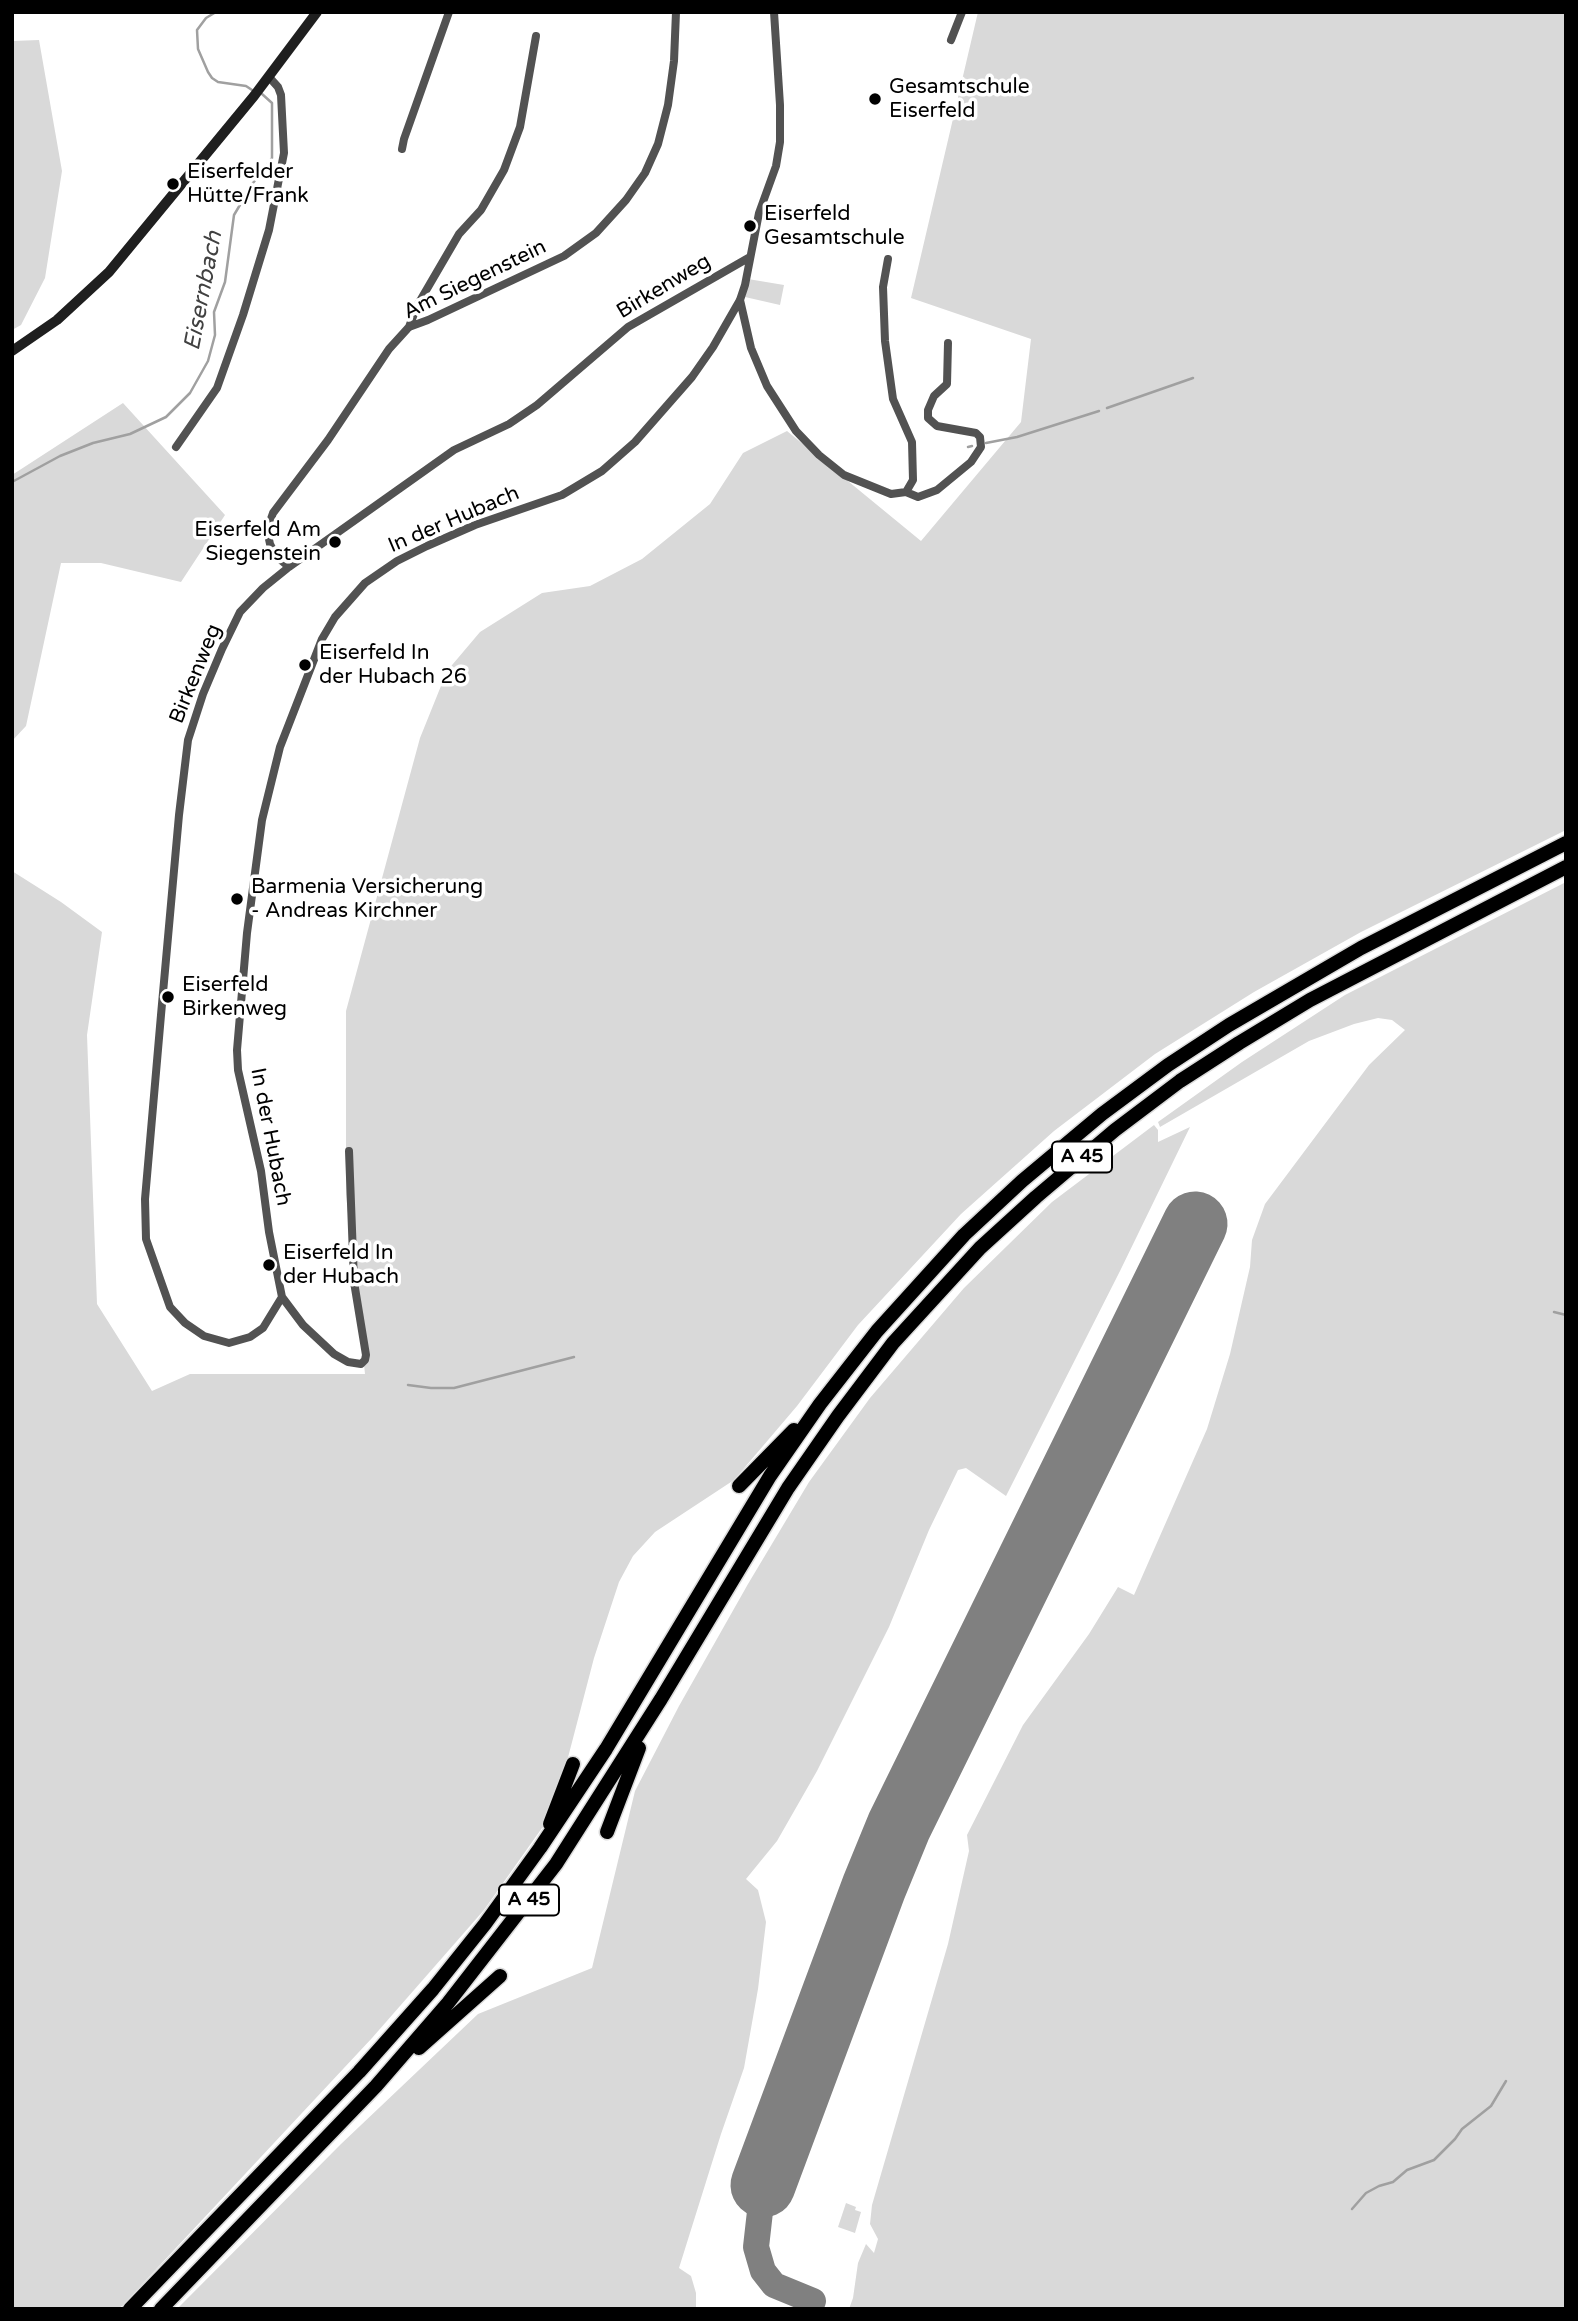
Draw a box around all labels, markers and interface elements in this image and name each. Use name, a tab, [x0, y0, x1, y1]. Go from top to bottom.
place label: Gesamtschule Eiserfeld	[889, 74, 1030, 124]
marker: Gesamtschule Eiserfeld	[867, 91, 883, 107]
place label: Eiserfelder Hütte/Frank	[187, 159, 309, 209]
marker: Eiserfelder Hütte/Frank	[165, 176, 181, 192]
place label: Eiserfeld Gesamtschule	[764, 201, 905, 251]
marker: Eiserfeld Gesamtschule	[742, 218, 758, 234]
water label: Eisernbach	[179, 229, 229, 353]
street label: Am Siegenstein	[399, 235, 551, 325]
street label: Birkenweg	[613, 249, 715, 325]
street label: In der Hubach	[385, 481, 523, 559]
place label: Eiserfeld Am Siegenstein	[194, 517, 321, 567]
marker: Eiserfeld Am Siegenstein	[327, 534, 343, 550]
street label: Birkenweg	[165, 621, 227, 727]
place label: Eiserfeld In der Hubach 26	[319, 640, 467, 690]
marker: Eiserfeld In der Hubach 26	[297, 657, 313, 673]
place label: Barmenia Versicherung - Andreas Kirchner	[251, 874, 483, 924]
marker: Barmenia Versicherung - Andreas Kirchner	[229, 891, 245, 907]
place label: Eiserfeld Birkenweg	[182, 972, 287, 1022]
marker: Eiserfeld Birkenweg	[160, 989, 176, 1005]
street label: In der Hubach	[244, 1066, 296, 1208]
road number: A 45	[1052, 1142, 1112, 1172]
place label: Eiserfeld In der Hubach	[283, 1240, 399, 1290]
marker: Eiserfeld In der Hubach	[261, 1257, 277, 1273]
road number: A 45	[499, 1884, 559, 1916]

